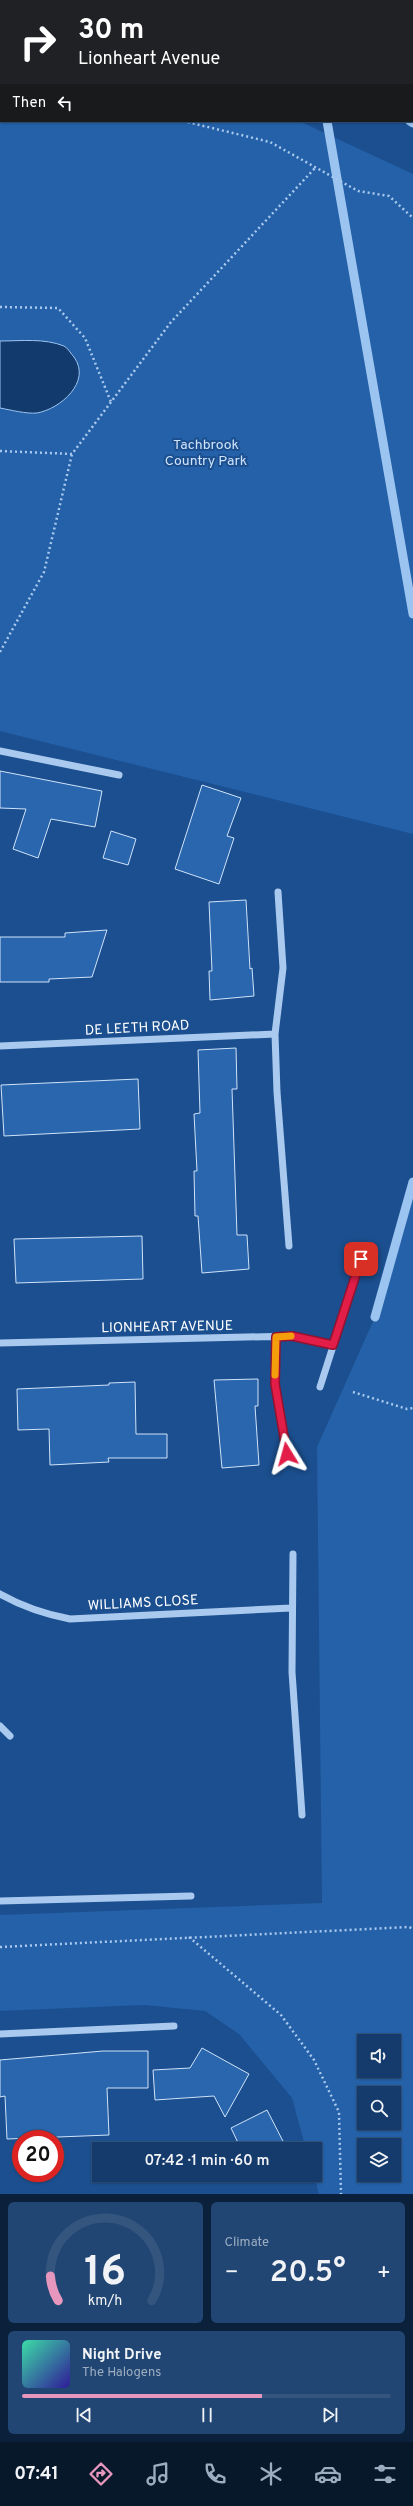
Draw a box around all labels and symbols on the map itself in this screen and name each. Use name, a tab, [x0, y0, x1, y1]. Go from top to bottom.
park label: Tachbrook Country Park	[165, 437, 247, 470]
street label: DE LEETH ROAD	[84, 1017, 190, 1040]
pin	[344, 1242, 378, 1276]
street label: LIONHEART AVENUE	[101, 1318, 233, 1337]
position arrow	[266, 1433, 308, 1475]
street label: WILLIAMS CLOSE	[87, 1592, 199, 1615]
speed limit sign: 20	[12, 2130, 64, 2182]

